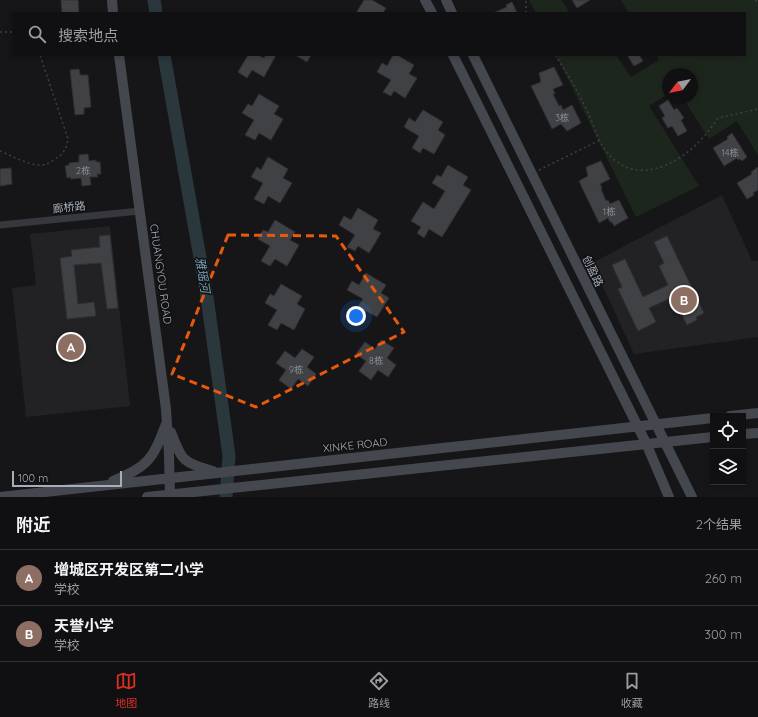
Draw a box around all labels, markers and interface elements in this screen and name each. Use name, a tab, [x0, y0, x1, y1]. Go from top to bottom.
search box	[12, 12, 746, 56]
icon: search	[26, 23, 48, 45]
text: 搜索地点	[58, 26, 118, 45]
north arrow	[662, 68, 698, 104]
house number: 3栋	[555, 112, 569, 123]
house number: 14栋	[722, 147, 738, 158]
house number: 2栋	[76, 165, 90, 176]
street label: 廊桥路	[52, 198, 86, 216]
house number: 1栋	[603, 206, 615, 217]
street label: CHUANGYOU ROAD	[147, 223, 175, 325]
street label: 创盈路	[579, 253, 607, 289]
water label: 雅瑶河	[192, 256, 214, 296]
pin: B	[671, 285, 697, 315]
your location	[346, 306, 366, 326]
pin: A	[58, 332, 84, 362]
house number: 8栋	[369, 355, 383, 366]
house number: 9栋	[289, 364, 303, 375]
map controls	[710, 413, 746, 485]
button: locate	[710, 413, 746, 449]
street label: XINKE ROAD	[322, 435, 388, 455]
button: layers	[710, 449, 746, 485]
scale bar	[12, 469, 122, 488]
text: 100 m	[18, 471, 48, 485]
text: 附近	[16, 514, 50, 535]
text: 2个结果	[696, 516, 742, 532]
text: 增城区开发区第二小学	[54, 560, 204, 579]
text: A	[25, 570, 33, 586]
text: 260 m	[705, 570, 742, 586]
text: 学校	[54, 581, 80, 597]
text: 天誉小学	[54, 616, 114, 635]
text: B	[25, 626, 33, 642]
text: 300 m	[704, 626, 742, 642]
text: 学校	[54, 637, 80, 653]
tab: 地图	[115, 670, 137, 710]
tab: 路线	[368, 670, 390, 710]
tab: 收藏	[621, 670, 643, 710]

